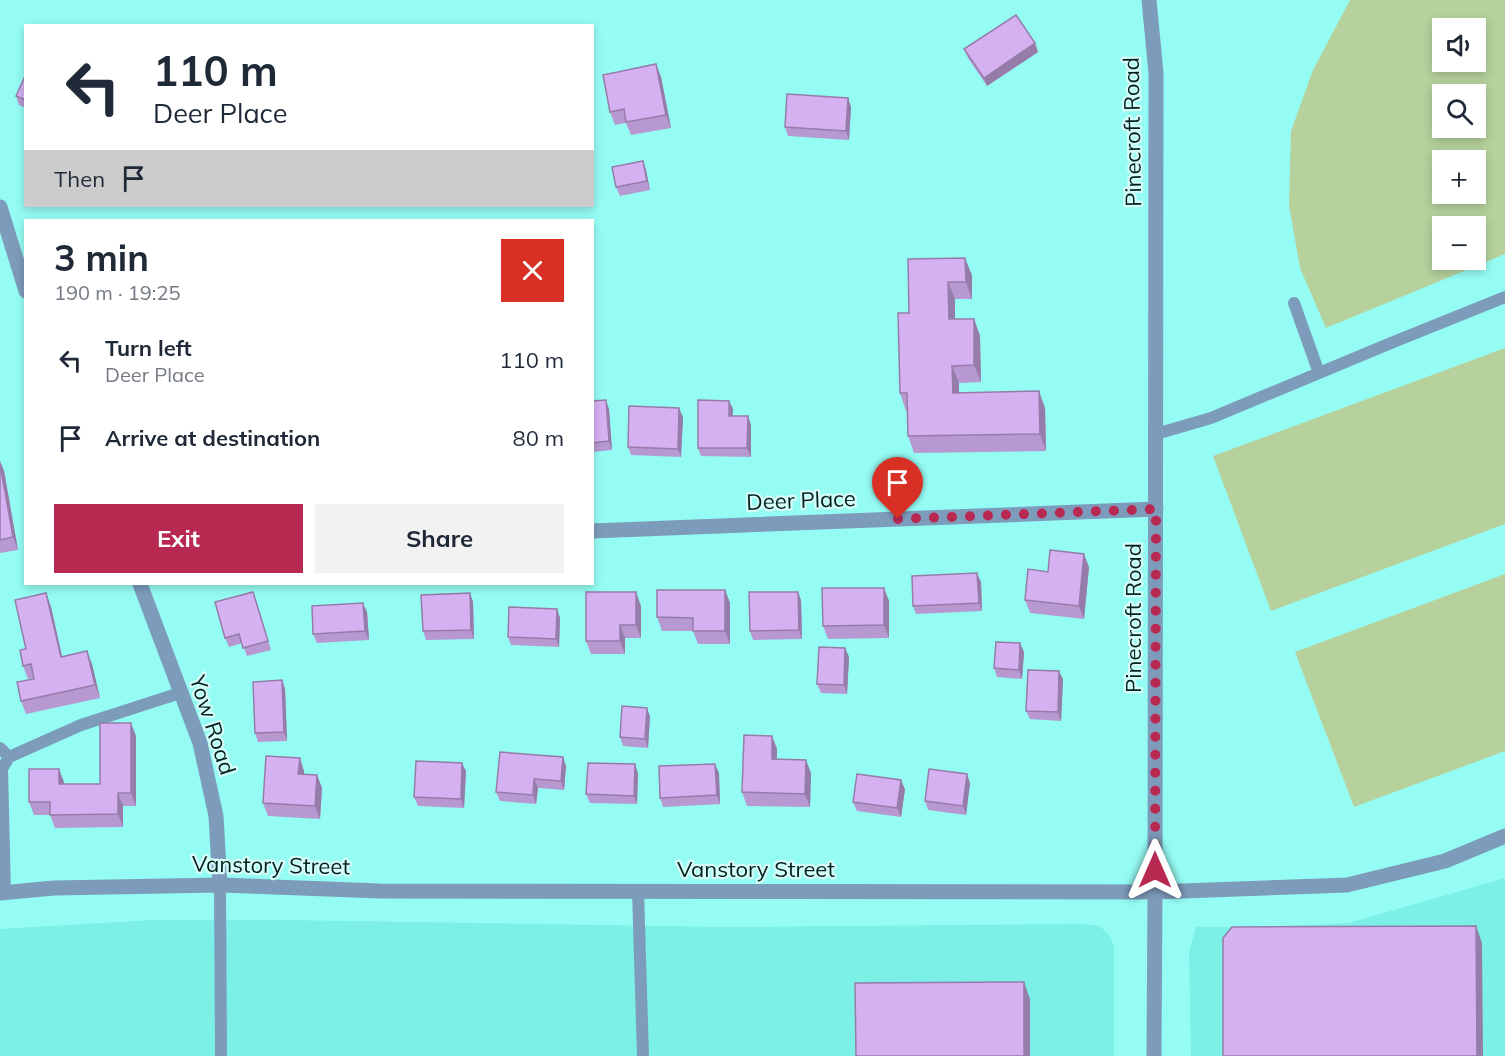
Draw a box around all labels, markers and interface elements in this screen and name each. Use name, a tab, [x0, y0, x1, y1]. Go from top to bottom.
map controls	[1432, 18, 1486, 270]
button: sound	[1432, 18, 1486, 72]
text: 110 m	[153, 44, 278, 97]
icon: left	[54, 48, 132, 126]
street label: Pinecroft Road	[1117, 57, 1147, 207]
button: search	[1432, 84, 1486, 138]
text: Deer Place	[153, 96, 287, 130]
button: +	[1432, 150, 1486, 204]
icon: arrive	[117, 162, 150, 195]
text: Then	[54, 165, 105, 193]
button: −	[1432, 216, 1486, 270]
text: 3 min	[54, 235, 149, 280]
button: close	[501, 239, 564, 302]
text: 190 m · 19:25	[54, 280, 180, 305]
text: Turn left	[105, 334, 192, 362]
icon: left	[54, 344, 87, 377]
text: 110 m	[499, 346, 564, 374]
text: Deer Place	[105, 362, 205, 387]
icon: arrive	[54, 422, 87, 455]
text: Arrive at destination	[105, 424, 320, 452]
text: 80 m	[513, 424, 564, 452]
pin	[872, 457, 923, 519]
icon: arrive	[881, 466, 914, 499]
street label: Deer Place	[746, 484, 856, 516]
button: Exit	[54, 504, 303, 573]
button: Share	[315, 504, 564, 573]
street label: Pinecroft Road	[1119, 543, 1147, 693]
street label: Yow Road	[183, 671, 242, 778]
position arrow	[1123, 838, 1187, 902]
street label: Vanstory Street	[192, 850, 351, 880]
street label: Vanstory Street	[677, 855, 835, 883]

